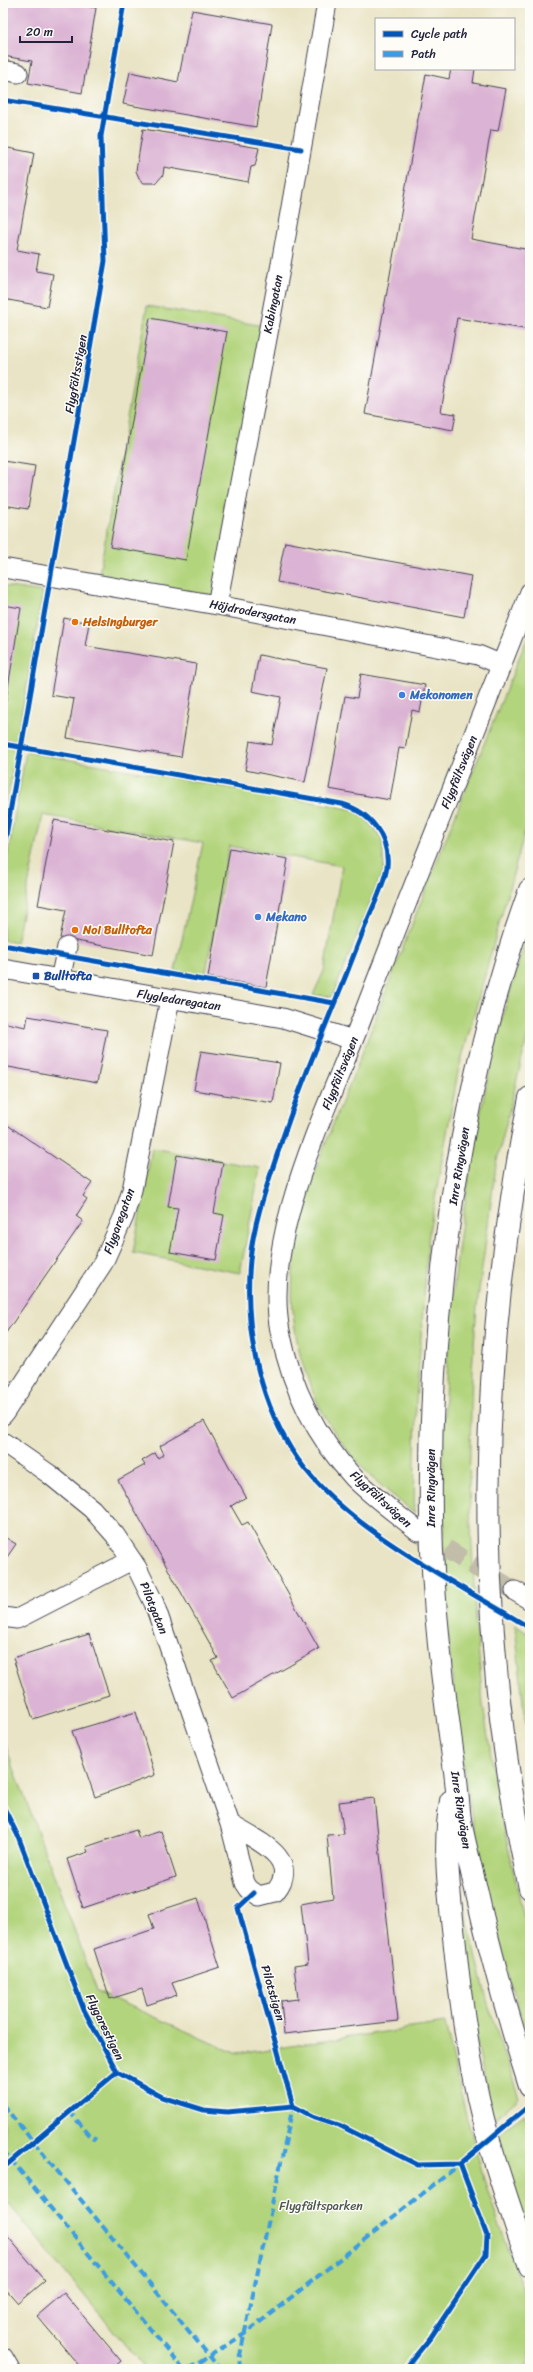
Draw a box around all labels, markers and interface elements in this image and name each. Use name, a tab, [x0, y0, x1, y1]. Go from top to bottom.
scale bar	[20, 18, 72, 44]
legend	[375, 18, 515, 70]
text: 20 m	[26, 21, 53, 43]
text: Cycle path	[411, 23, 467, 45]
text: Path	[411, 43, 436, 65]
street label: Kabingatan	[257, 272, 290, 335]
street label: Flygfältsstigen	[58, 332, 94, 415]
street label: Höjdrodersgatan	[208, 593, 299, 631]
place label: Helsingburger	[82, 611, 158, 633]
marker: Helsingburger	[70, 617, 80, 627]
place label: Mekonomen	[409, 684, 473, 706]
marker: Mekonomen	[397, 690, 407, 700]
street label: Flygfältsvägen	[434, 731, 484, 812]
place label: Mekano	[265, 906, 307, 928]
marker: Mekano	[253, 912, 263, 922]
place label: Noi Bulltofta	[82, 919, 153, 941]
marker: Noi Bulltofta	[70, 925, 80, 935]
place label: Bulltofta	[44, 965, 93, 987]
marker: Bulltofta	[31, 971, 41, 981]
street label: Flygledaregatan	[135, 983, 223, 1018]
street label: Flygfältsvägen	[315, 1032, 365, 1113]
street label: Inre Ringvägen	[442, 1125, 476, 1207]
street label: Flygaregatan	[97, 1184, 141, 1257]
street label: Inre Ringvägen	[420, 1448, 442, 1528]
street label: Flygfältsvägen	[345, 1465, 418, 1534]
street label: Pilotgatan	[133, 1578, 175, 1638]
street label: Inre Ringvägen	[444, 1769, 478, 1851]
street label: Pilotstigen	[254, 1962, 292, 2024]
street label: Flygarestigen	[79, 1990, 131, 2065]
park label: Flygfältsparken	[279, 2195, 363, 2217]

